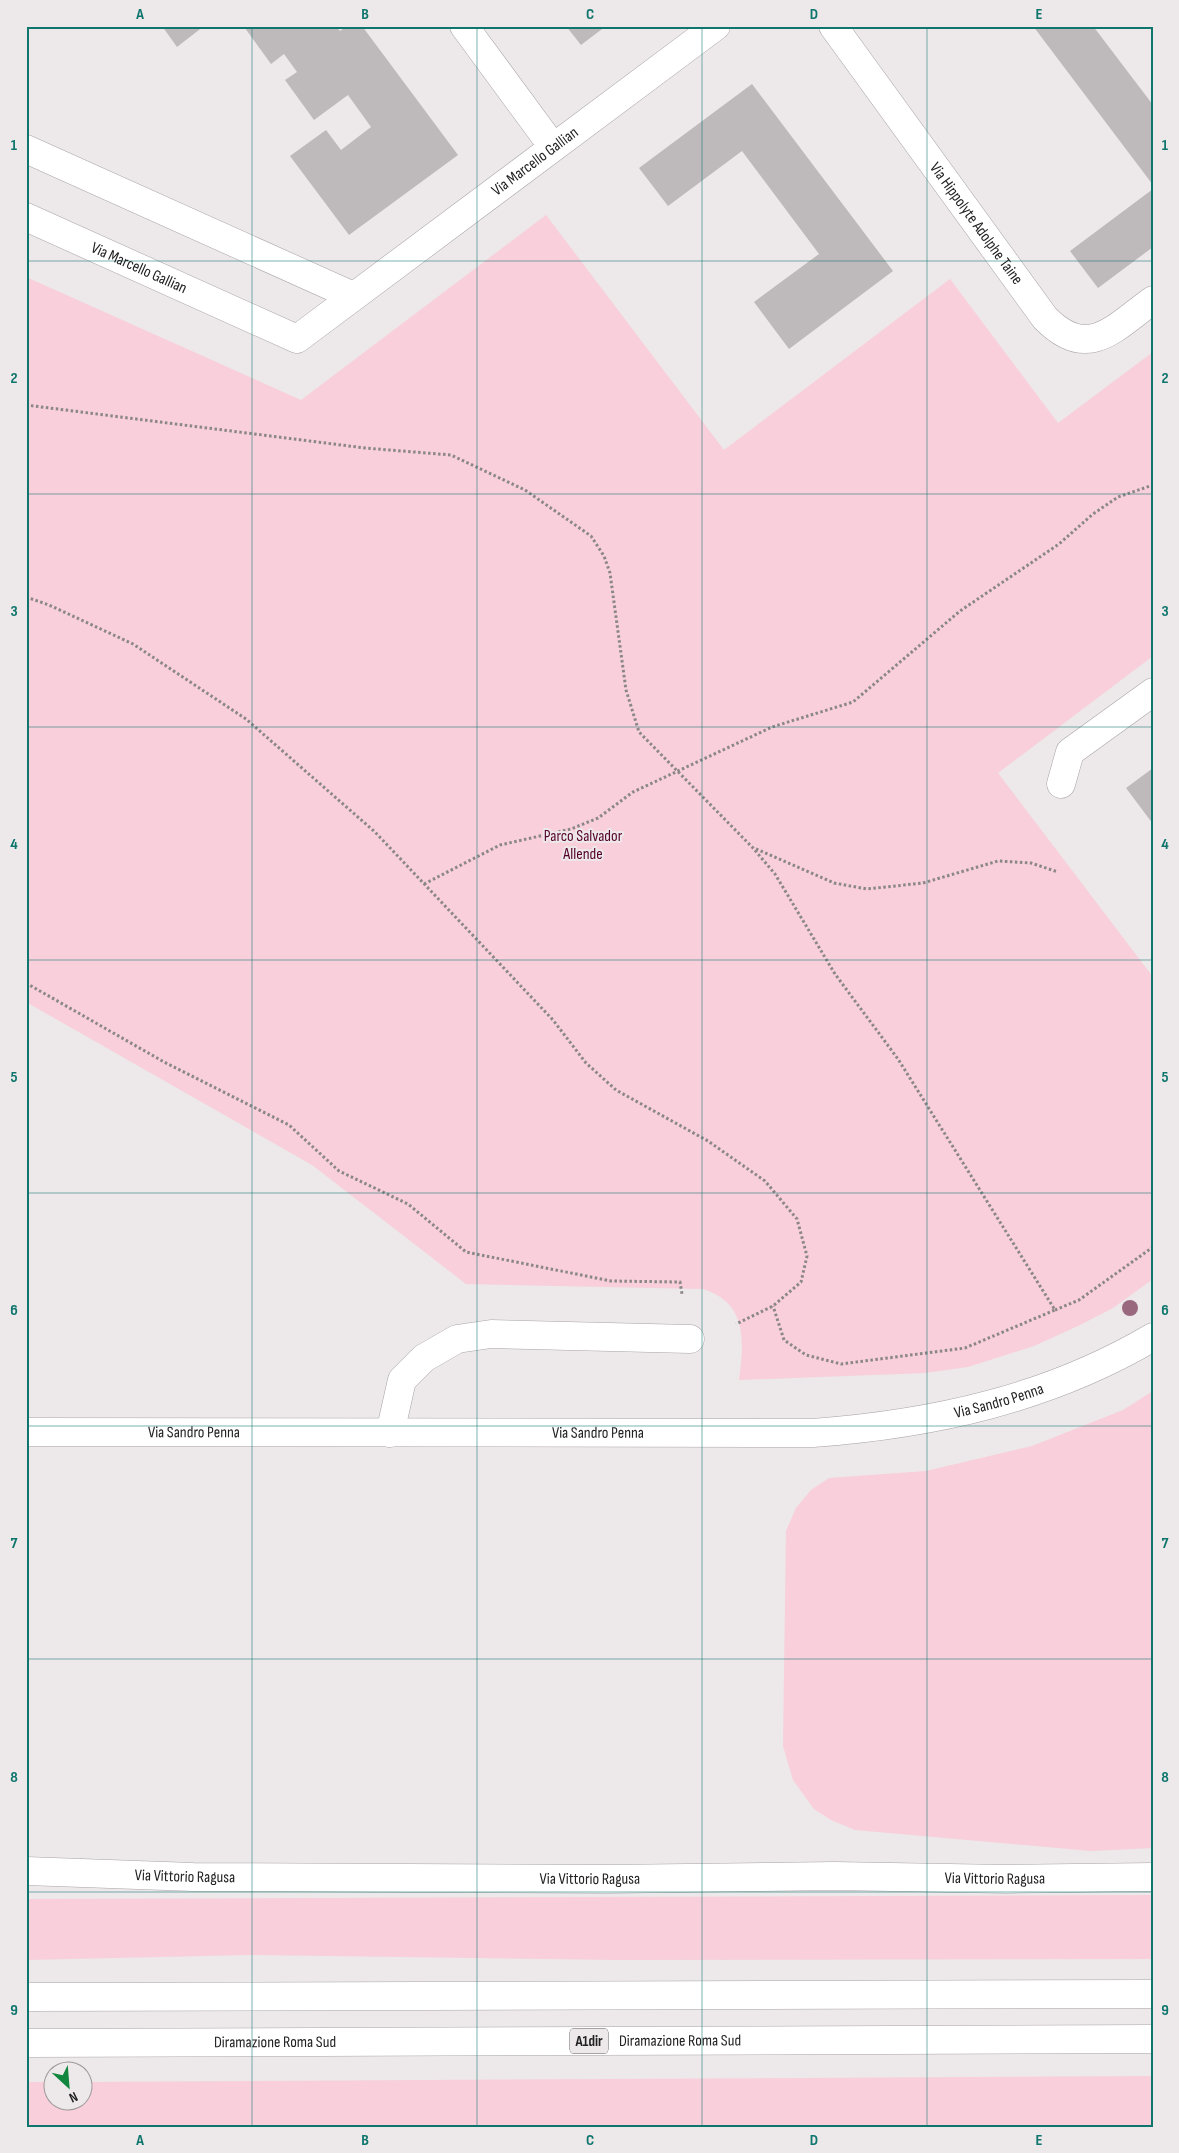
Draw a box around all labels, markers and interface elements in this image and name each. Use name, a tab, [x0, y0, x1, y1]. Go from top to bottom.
text: A	[135, 5, 144, 24]
text: B	[361, 5, 369, 24]
text: C	[586, 5, 594, 24]
text: D	[810, 5, 818, 24]
text: E	[1036, 5, 1043, 24]
street label: Via Marcello Gallian	[488, 123, 582, 200]
text: 1	[11, 136, 18, 155]
text: 1	[1162, 136, 1169, 155]
street label: Via Hippolyte Adolphe Taine	[926, 159, 1027, 288]
street label: Via Marcello Gallian	[88, 238, 190, 298]
text: 2	[10, 369, 18, 388]
text: 2	[1161, 369, 1169, 388]
text: 3	[10, 602, 18, 621]
text: 3	[1161, 602, 1169, 621]
park label: Parco Salvador Allende	[544, 827, 623, 864]
text: 4	[10, 835, 18, 854]
text: 4	[1161, 835, 1169, 854]
text: 5	[10, 1068, 18, 1087]
text: 5	[1161, 1068, 1169, 1087]
text: 6	[10, 1301, 18, 1320]
text: 6	[1161, 1301, 1169, 1320]
street label: Via Sandro Penna	[952, 1379, 1046, 1422]
street label: Via Sandro Penna	[148, 1423, 240, 1442]
street label: Via Sandro Penna	[552, 1423, 644, 1442]
text: 7	[11, 1534, 18, 1553]
text: 7	[1162, 1534, 1169, 1553]
text: 8	[10, 1768, 18, 1787]
text: 8	[1161, 1768, 1169, 1787]
street label: Via Vittorio Ragusa	[134, 1865, 235, 1887]
street label: Via Vittorio Ragusa	[944, 1868, 1045, 1889]
street label: Via Vittorio Ragusa	[540, 1869, 640, 1888]
text: 9	[10, 2001, 18, 2020]
text: 9	[1161, 2001, 1169, 2020]
road number: A1dir	[570, 2028, 608, 2054]
street label: Diramazione Roma Sud	[619, 2031, 741, 2050]
street label: Diramazione Roma Sud	[214, 2032, 336, 2052]
north arrow	[42, 2060, 92, 2110]
text: N	[66, 2088, 81, 2107]
text: A	[135, 2131, 144, 2150]
text: B	[361, 2131, 369, 2150]
text: C	[586, 2131, 594, 2150]
text: D	[810, 2131, 818, 2150]
text: E	[1036, 2131, 1043, 2150]

